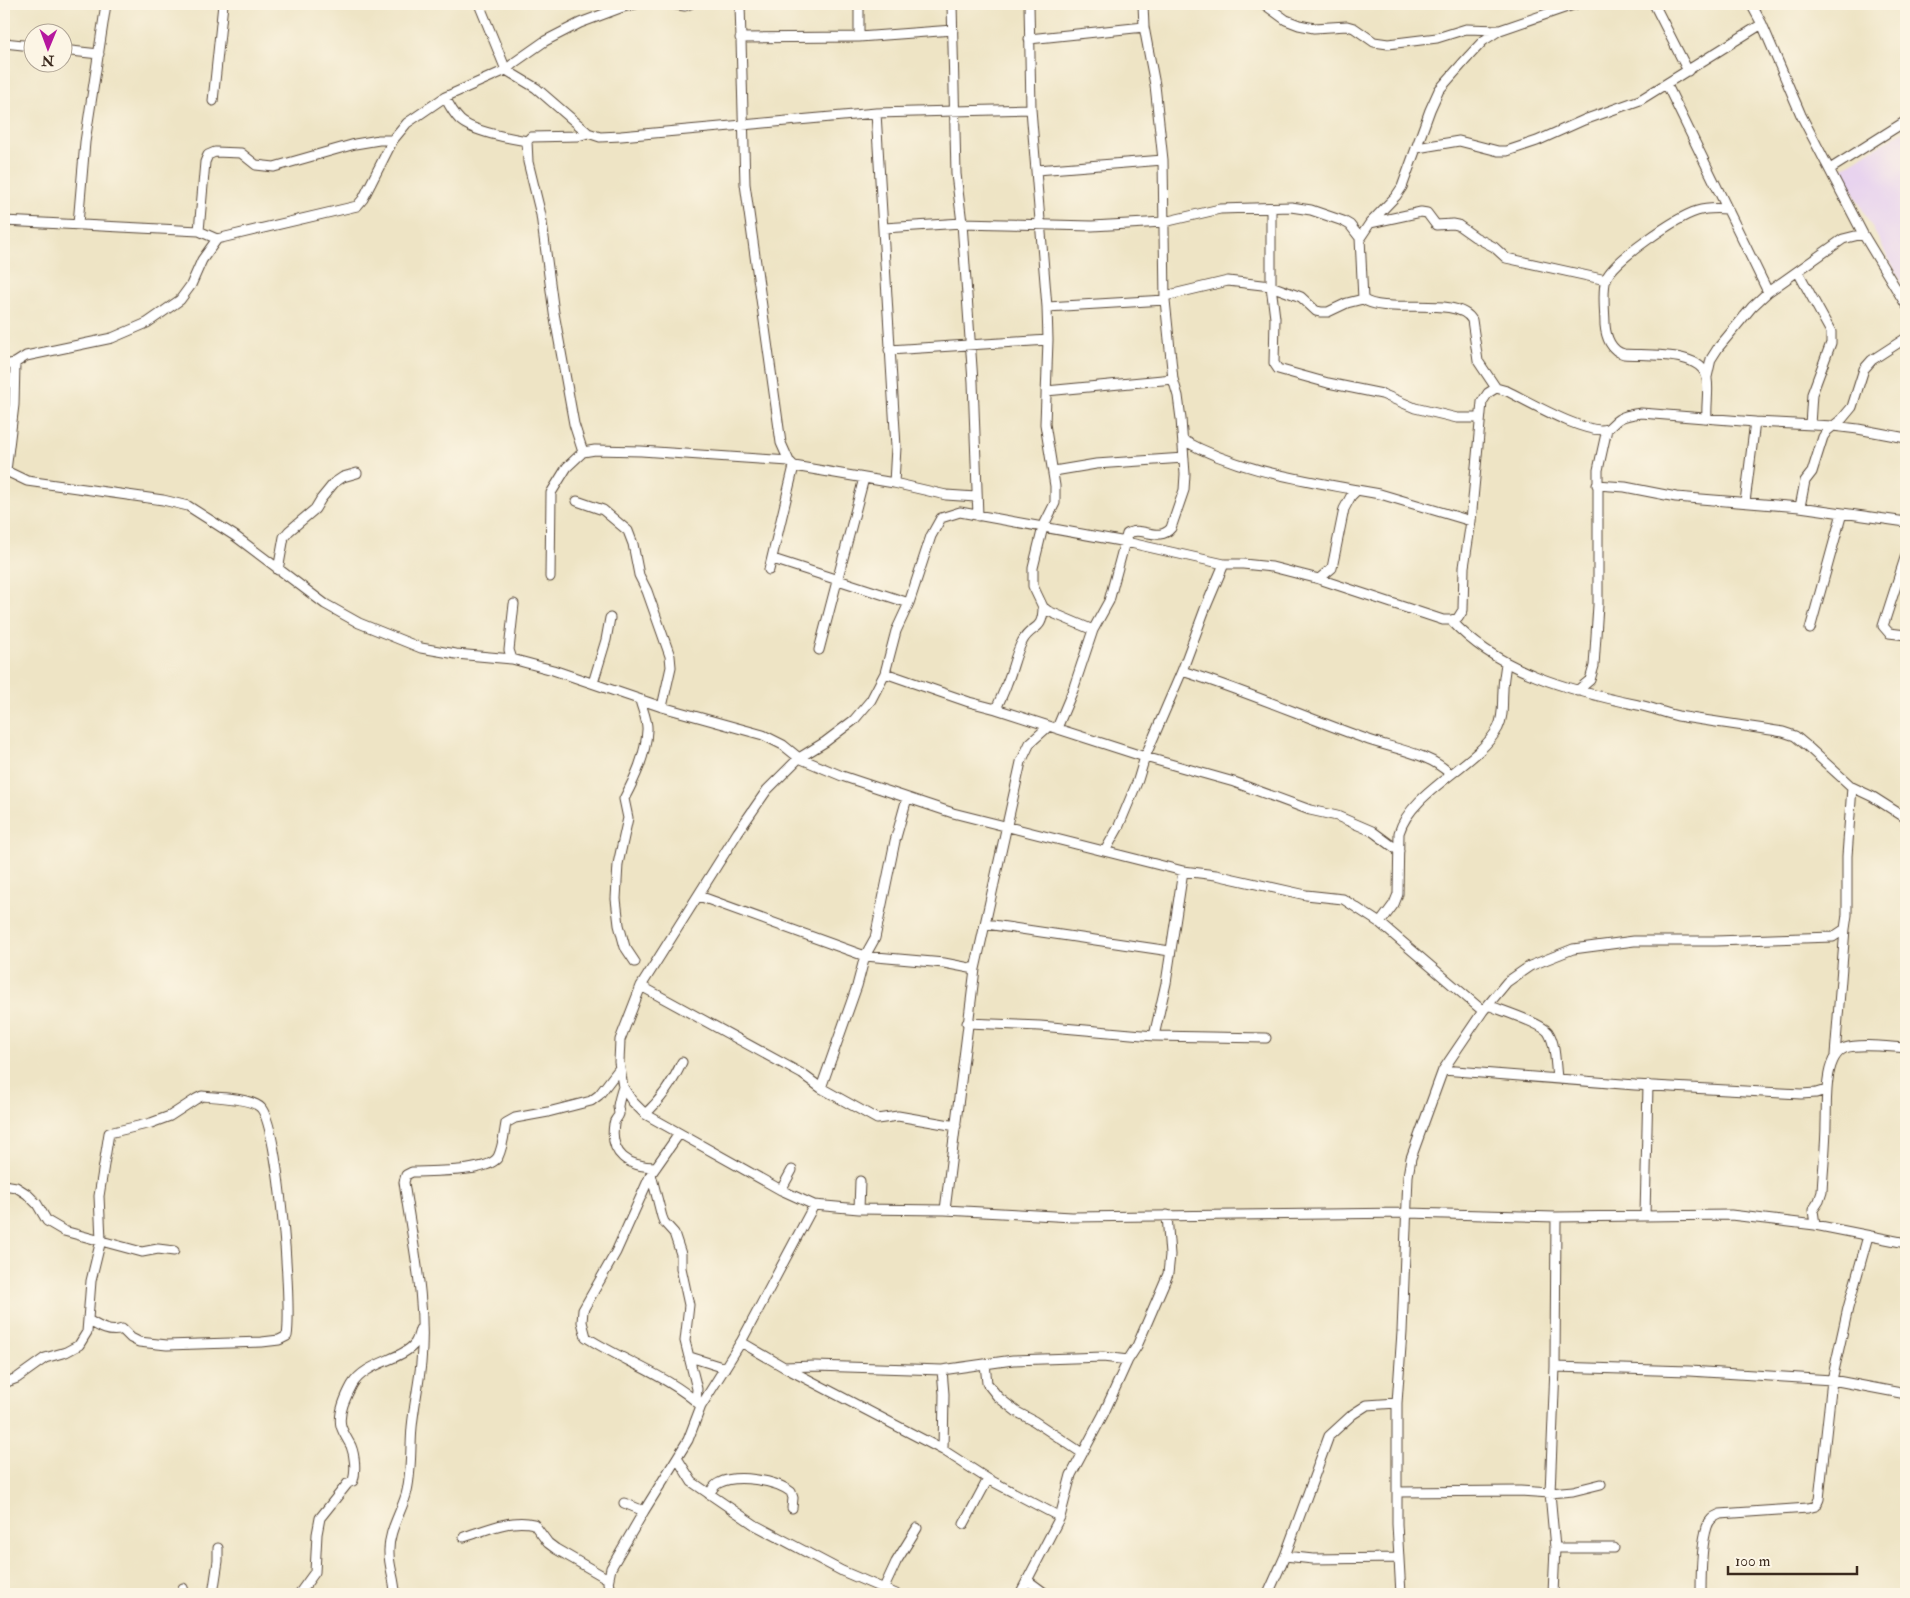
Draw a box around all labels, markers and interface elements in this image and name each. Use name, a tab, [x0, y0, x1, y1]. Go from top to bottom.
north arrow	[22, 22, 72, 72]
text: N	[41, 52, 55, 69]
scale bar	[1728, 1543, 1856, 1575]
text: 100 m	[1735, 1552, 1771, 1571]

